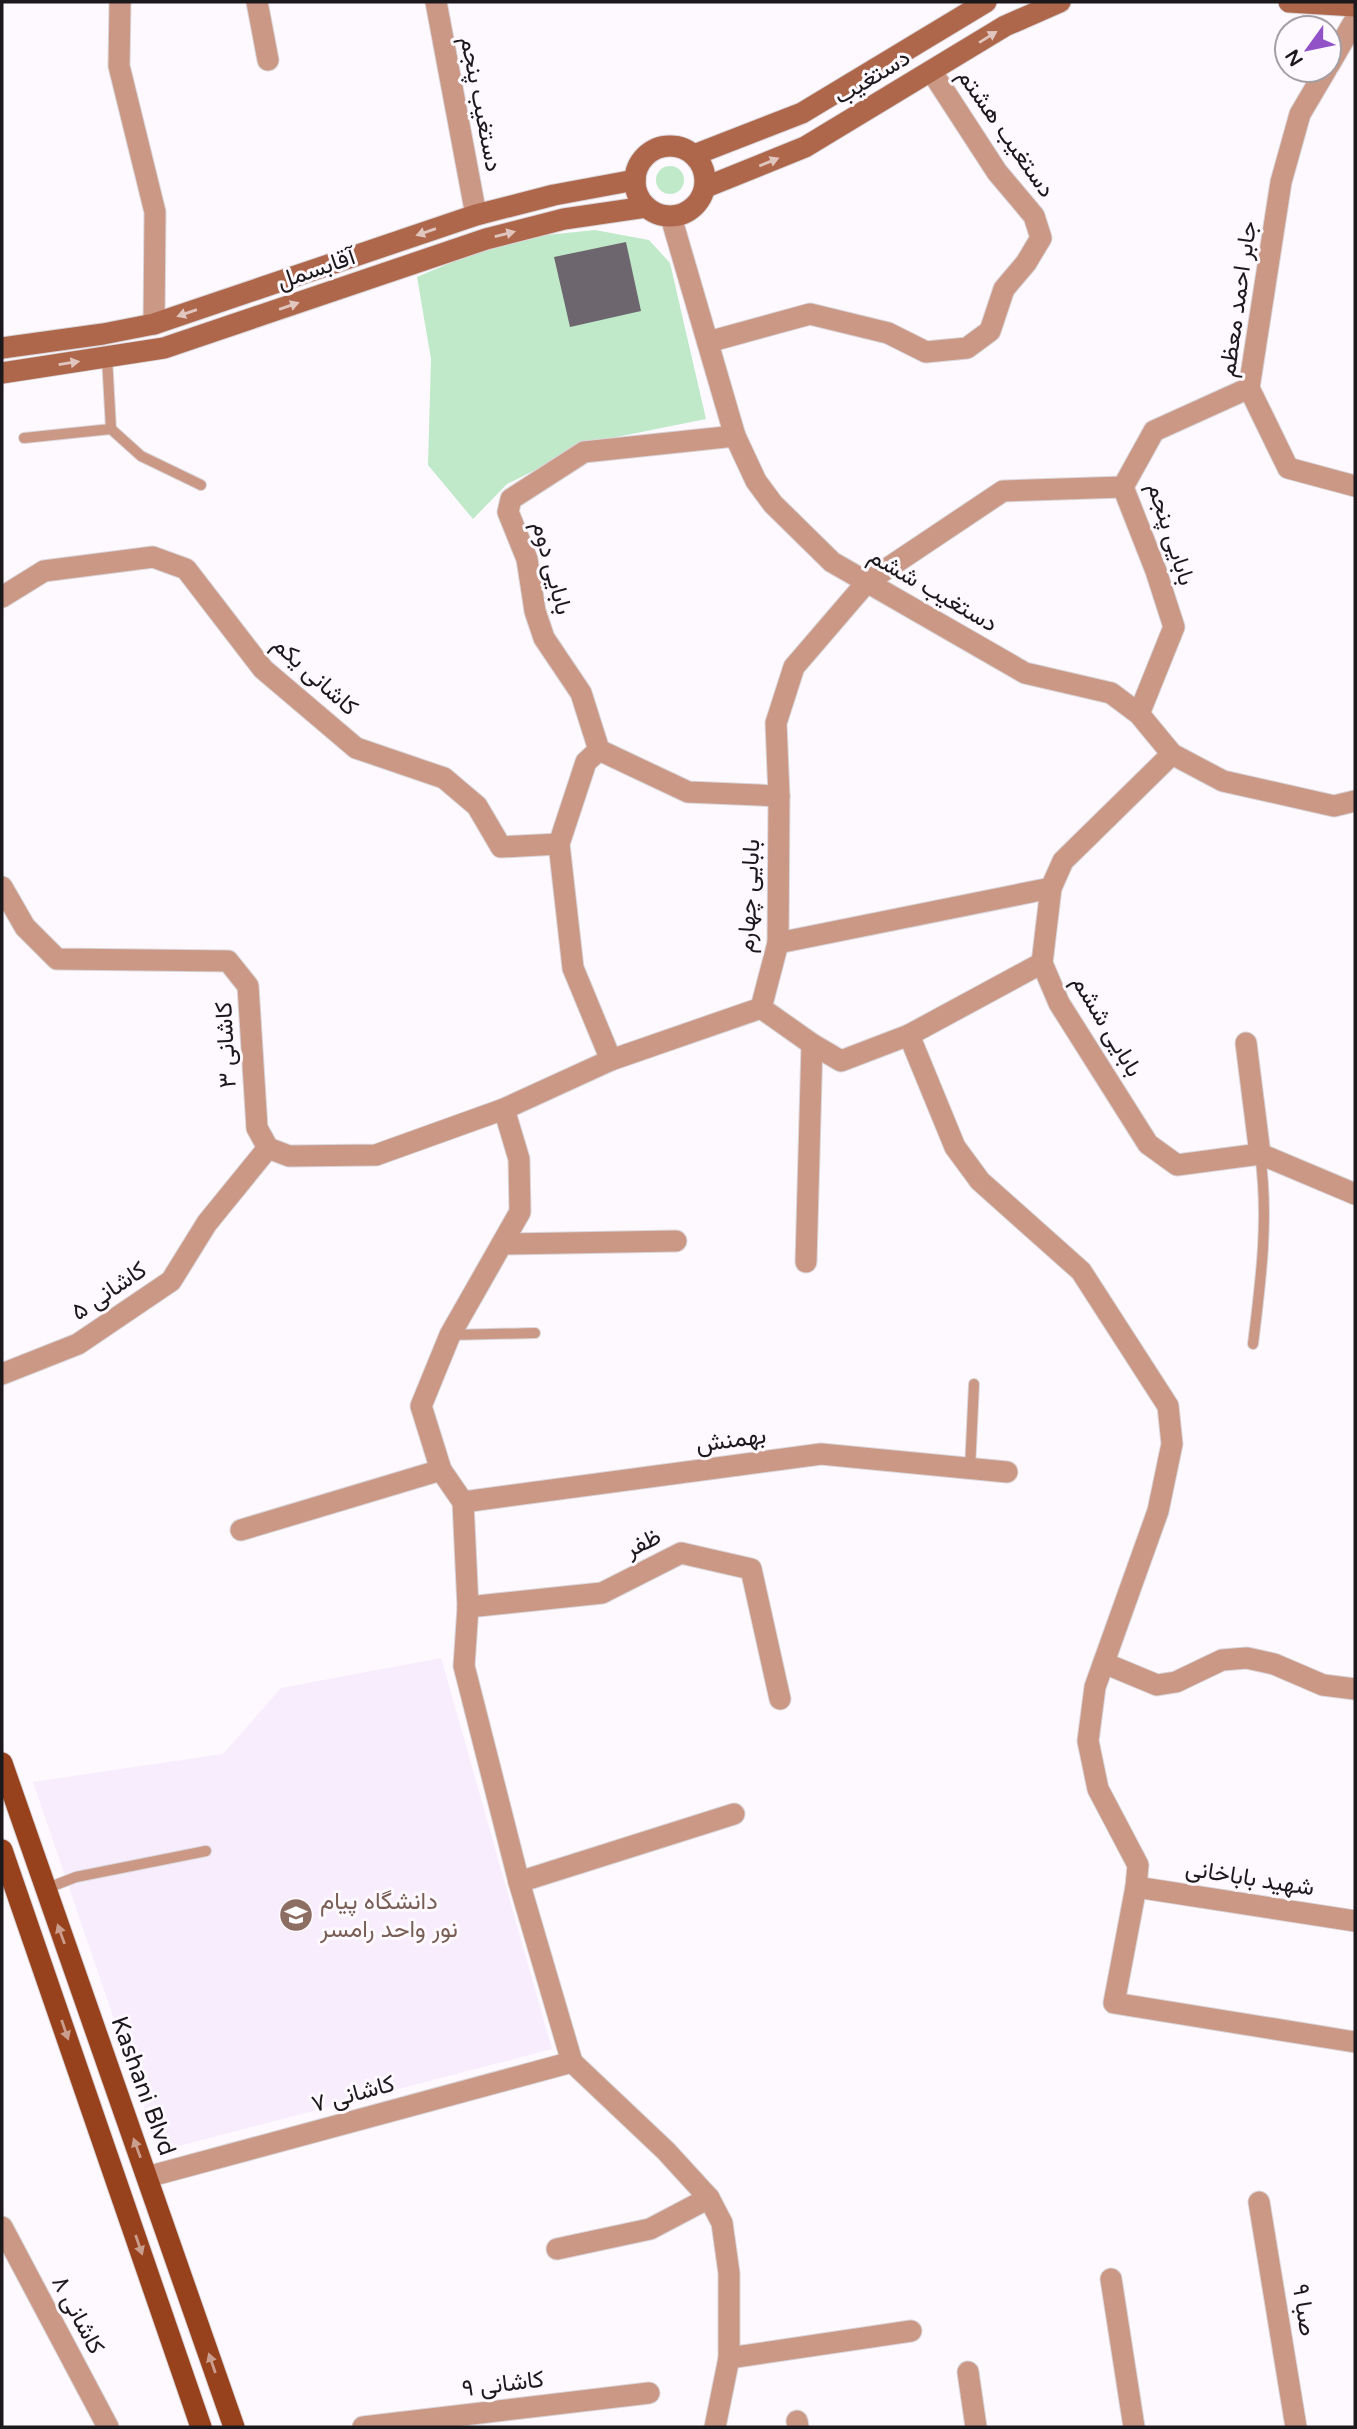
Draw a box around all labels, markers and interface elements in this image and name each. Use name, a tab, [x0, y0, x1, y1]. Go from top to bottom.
north arrow	[1273, 14, 1343, 84]
one-way arrow	[978, 31, 997, 44]
street label: دستغیب پنجم	[453, 34, 508, 174]
street label: دستغیب	[829, 43, 915, 111]
text: N	[1281, 45, 1308, 70]
street label: دستغیب هشتم	[950, 63, 1061, 204]
one-way arrow	[759, 156, 780, 167]
street label: جابر احمد معظم	[1213, 219, 1264, 379]
one-way arrow	[415, 227, 436, 238]
one-way arrow	[494, 228, 516, 239]
street label: آقابسمل	[273, 241, 361, 296]
one-way arrow	[278, 300, 299, 311]
one-way arrow	[177, 308, 198, 319]
one-way arrow	[58, 357, 80, 368]
street label: بابایی پنجم	[1140, 479, 1201, 589]
street label: بابایی دوم	[525, 518, 578, 618]
street label: دستغیب ششم	[863, 541, 1003, 640]
street label: کاشانی یکم	[265, 630, 364, 723]
street label: بابایی چهارم	[732, 838, 767, 954]
street label: بابایی ششم	[1064, 970, 1149, 1083]
street label: کاشانی ۳	[209, 1001, 243, 1089]
street label: کاشانی ۵	[66, 1255, 152, 1327]
street label: بهمنش	[694, 1421, 768, 1459]
street label: ظفر	[619, 1522, 666, 1565]
street label: شهید باباخانی	[1183, 1854, 1317, 1902]
place label: دانشگاه پیام نور واحد رامسر	[319, 1887, 458, 1944]
school or university icon: دانشگاه پیام نور واحد رامسر	[277, 1896, 315, 1934]
one-way arrow	[55, 1923, 66, 1944]
street label: Kashani Blvd	[104, 2012, 182, 2160]
one-way arrow	[60, 2020, 71, 2041]
street label: کاشانی ۷	[308, 2069, 398, 2119]
one-way arrow	[131, 2137, 142, 2158]
one-way arrow	[134, 2235, 145, 2256]
street label: کاشانی ۸	[45, 2271, 111, 2359]
street label: صبا ۹	[1286, 2282, 1322, 2338]
one-way arrow	[206, 2352, 217, 2373]
street label: کاشانی ۹	[460, 2365, 546, 2403]

